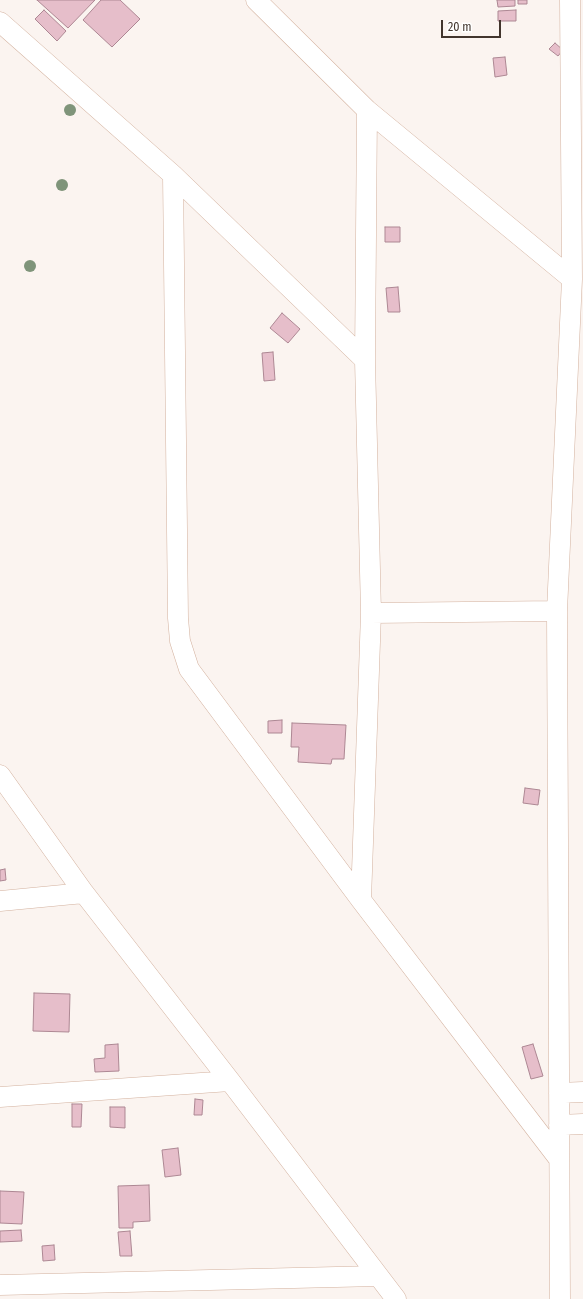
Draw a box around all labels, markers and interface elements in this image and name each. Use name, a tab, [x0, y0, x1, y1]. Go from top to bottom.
scale bar	[443, 12, 503, 38]
text: 20 m	[448, 20, 472, 34]

